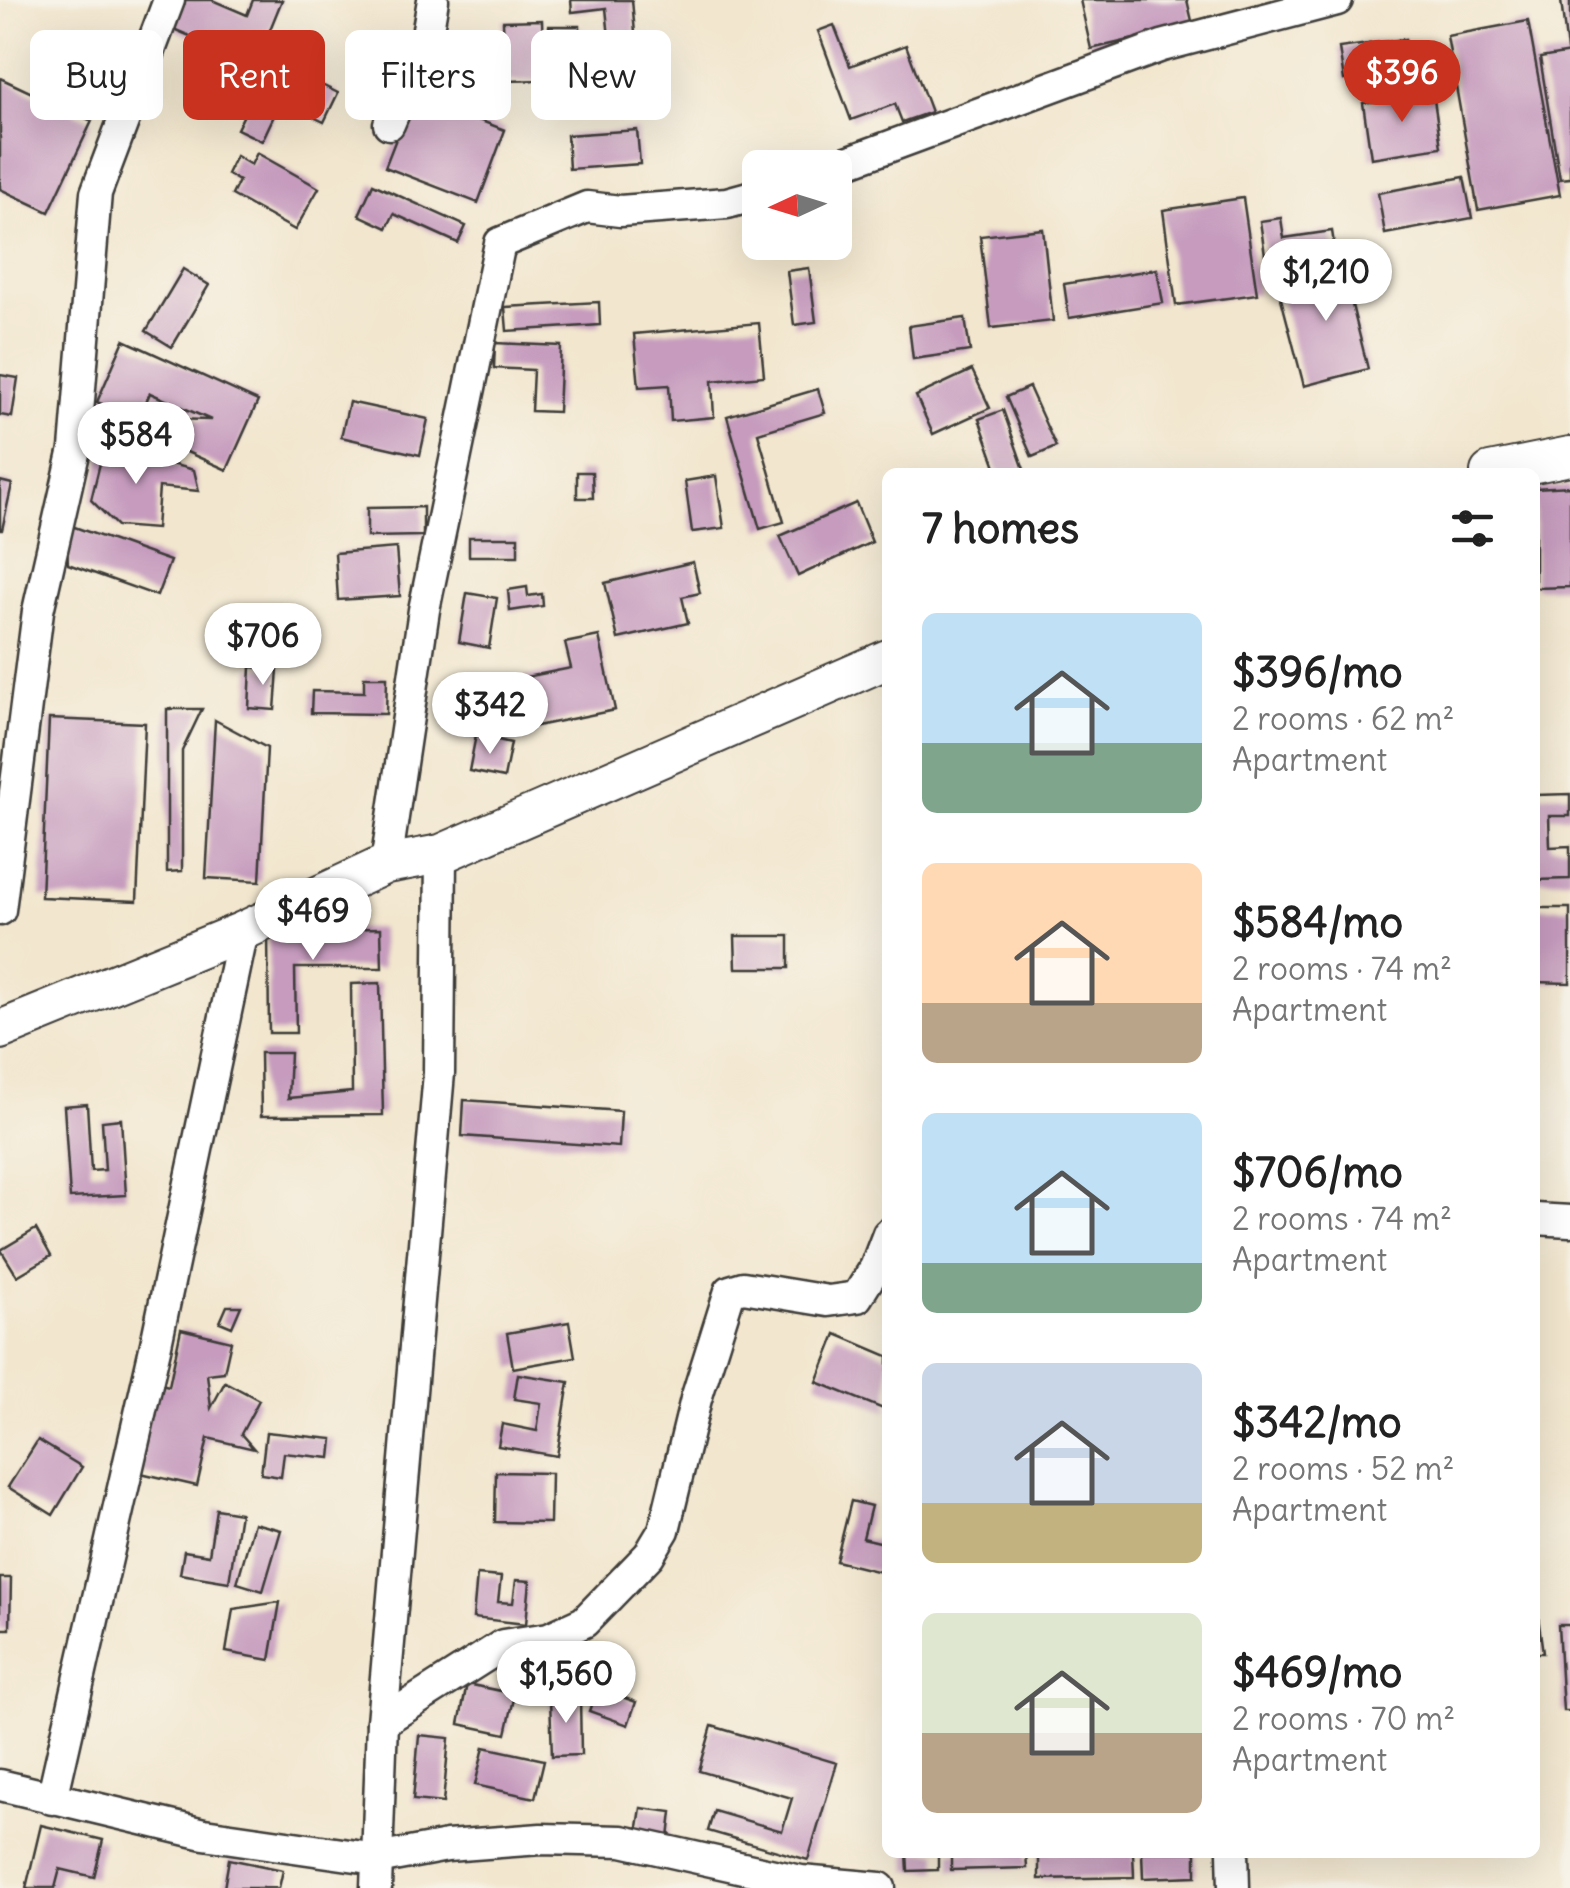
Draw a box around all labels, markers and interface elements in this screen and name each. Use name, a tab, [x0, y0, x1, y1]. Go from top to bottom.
chip: Buy	[30, 30, 163, 120]
chip: Rent	[183, 30, 325, 120]
chip: Filters	[345, 30, 511, 120]
chip: New	[531, 30, 671, 120]
pin: $396	[1343, 40, 1461, 125]
text: $396	[1366, 52, 1438, 93]
north arrow	[742, 150, 852, 260]
map controls	[742, 150, 852, 260]
pin: $1,210	[1245, 239, 1407, 324]
text: $1,210	[1282, 251, 1370, 292]
pin: $584	[77, 402, 195, 487]
text: $584	[99, 414, 173, 455]
icon: filters	[1445, 501, 1500, 556]
text: 7 homes	[922, 502, 1079, 554]
pin: $706	[204, 603, 322, 688]
text: $706	[227, 615, 299, 656]
text: $396/mo	[1232, 646, 1403, 698]
icon: home	[1002, 653, 1122, 773]
pin: $342	[431, 672, 549, 757]
text: $342	[454, 684, 526, 725]
text: 2 rooms · 62 m²	[1232, 698, 1455, 739]
text: Apartment	[1232, 739, 1387, 780]
pin: $469	[254, 878, 372, 963]
text: $469	[276, 890, 350, 931]
text: $584/mo	[1232, 896, 1403, 948]
icon: home	[1002, 903, 1122, 1023]
text: 2 rooms · 74 m²	[1232, 948, 1452, 989]
text: Apartment	[1232, 989, 1387, 1030]
text: $706/mo	[1232, 1146, 1403, 1198]
icon: home	[1002, 1153, 1122, 1273]
text: 2 rooms · 74 m²	[1232, 1198, 1452, 1239]
text: Apartment	[1232, 1239, 1387, 1280]
text: $342/mo	[1232, 1396, 1402, 1448]
icon: home	[1002, 1403, 1122, 1523]
text: 2 rooms · 52 m²	[1232, 1448, 1454, 1489]
text: Apartment	[1232, 1489, 1387, 1530]
pin: $1,560	[485, 1641, 647, 1726]
text: $469/mo	[1232, 1646, 1402, 1698]
text: $1,560	[519, 1653, 613, 1694]
icon: home	[1002, 1653, 1122, 1773]
text: 2 rooms · 70 m²	[1232, 1698, 1455, 1739]
text: Apartment	[1232, 1739, 1387, 1780]

